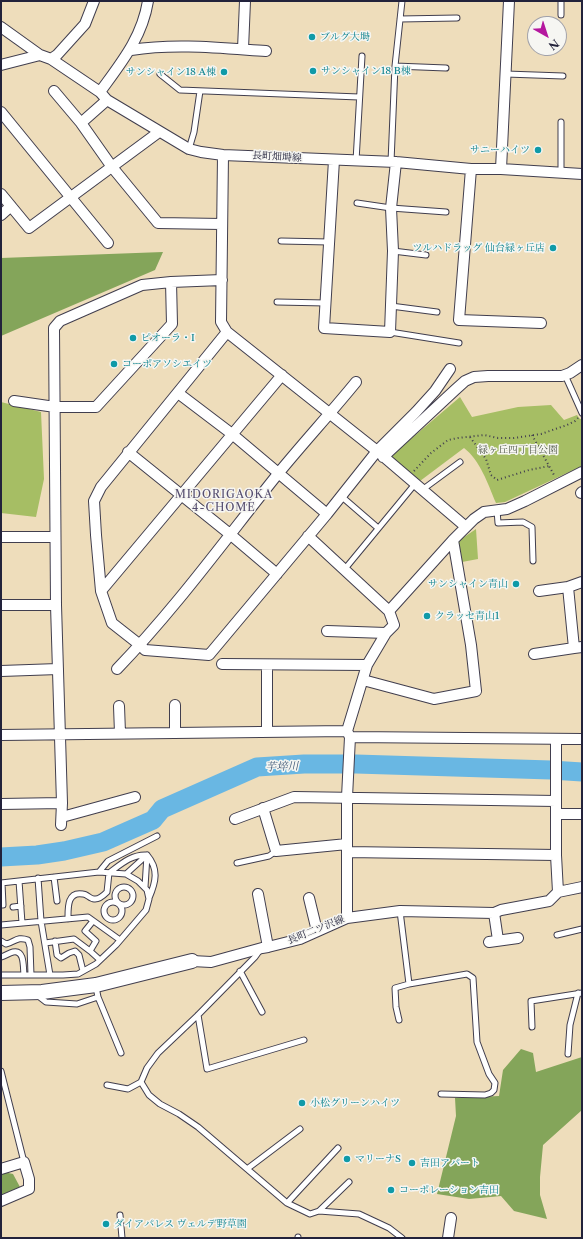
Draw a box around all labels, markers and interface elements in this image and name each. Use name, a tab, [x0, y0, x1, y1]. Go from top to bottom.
north arrow	[527, 16, 567, 56]
place label: ブルグ大塒	[320, 31, 370, 43]
marker: ブルグ大塒	[307, 32, 317, 42]
text: N	[546, 36, 562, 53]
place label: サンシャイン18 B棟	[321, 65, 411, 77]
place label: サンシャイン18 A棟	[126, 66, 216, 78]
marker: サンシャイン18 B棟	[308, 66, 318, 76]
marker: サンシャイン18 A棟	[219, 67, 229, 77]
place label: サニーハイツ	[470, 144, 530, 156]
marker: サニーハイツ	[533, 145, 543, 155]
street label: 長町畑塒線	[252, 150, 302, 164]
place label: ツルハドラッグ 仙台緑ヶ丘店	[412, 242, 545, 254]
marker: ツルハドラッグ 仙台緑ヶ丘店	[548, 243, 558, 253]
place label: ピオーラ・I	[141, 332, 195, 344]
marker: ピオーラ・I	[128, 333, 138, 343]
place label: コーポアソシエイツ	[122, 358, 212, 370]
marker: コーポアソシエイツ	[109, 359, 119, 369]
park label: 緑ヶ丘四丁目公園	[478, 444, 558, 456]
district label: MIDORIGAOKA 4-CHOME	[175, 488, 273, 514]
place label: サンシャイン青山	[428, 578, 508, 590]
marker: サンシャイン青山	[511, 579, 521, 589]
place label: クラッセ青山1	[435, 610, 499, 622]
marker: クラッセ青山1	[422, 611, 432, 621]
water label: 芋埣川	[265, 760, 299, 774]
street label: 長町二ツ沢線	[286, 913, 346, 947]
place label: 小松グリーンハイツ	[310, 1097, 400, 1109]
marker: 小松グリーンハイツ	[297, 1098, 307, 1108]
place label: マリーナS	[355, 1153, 401, 1165]
marker: マリーナS	[342, 1154, 352, 1164]
place label: 吉田アパート	[420, 1157, 480, 1169]
marker: 吉田アパート	[407, 1158, 417, 1168]
place label: コーポレーション吉田	[399, 1184, 499, 1196]
marker: コーポレーション吉田	[386, 1185, 396, 1195]
place label: ダイアパレス ヴェルデ野草園	[114, 1218, 247, 1230]
marker: ダイアパレス ヴェルデ野草園	[101, 1219, 111, 1229]

